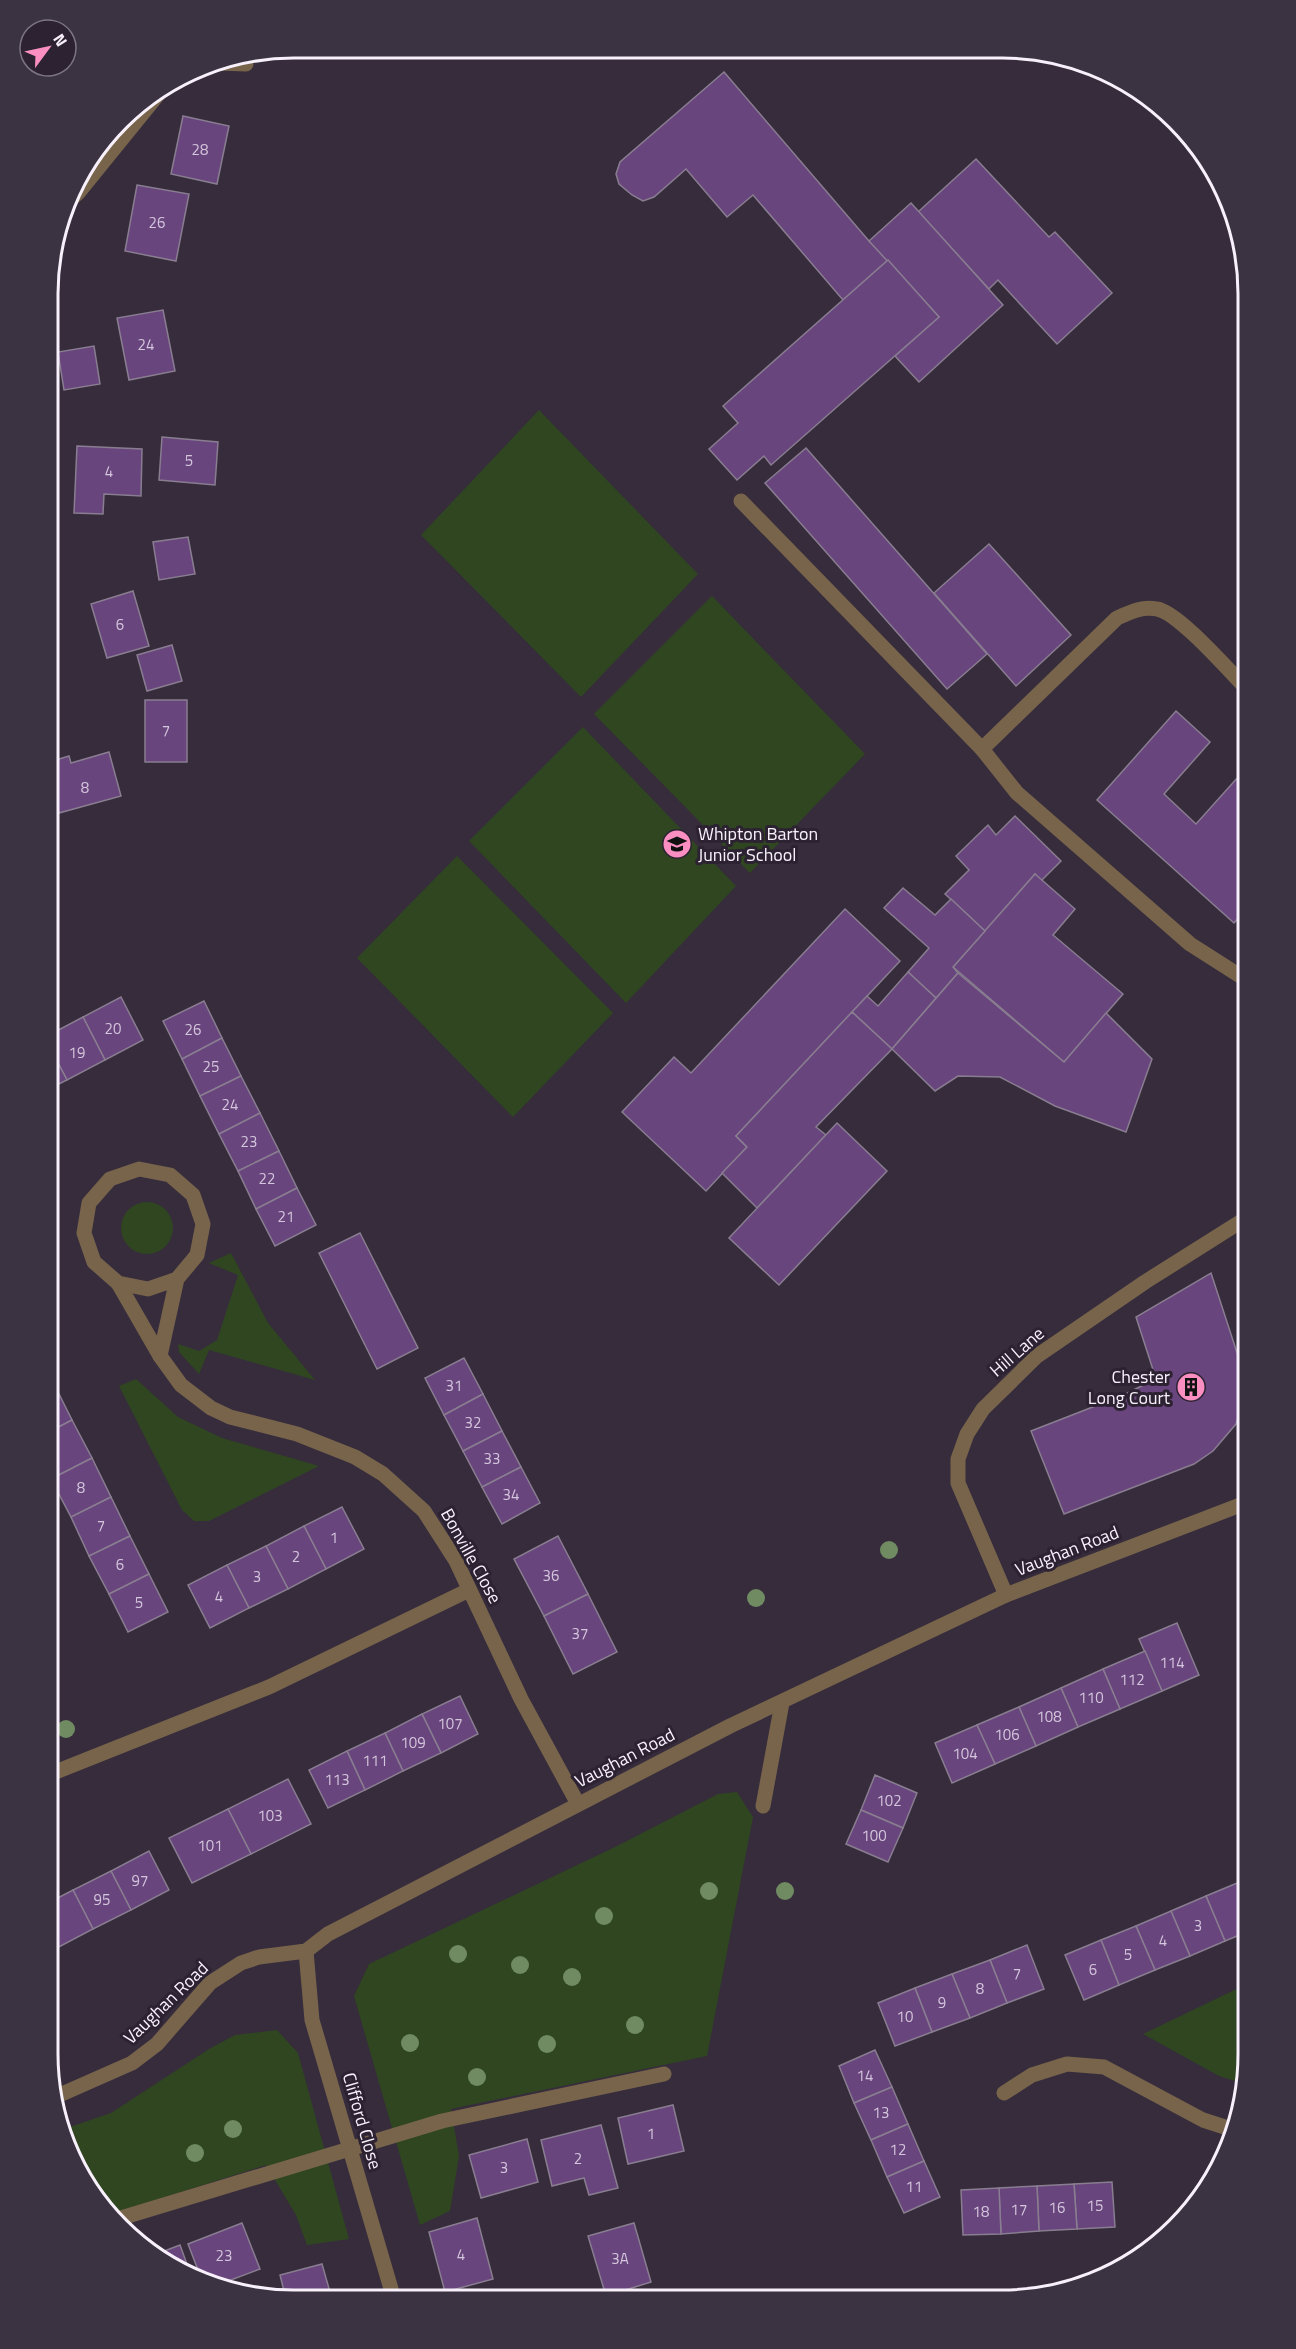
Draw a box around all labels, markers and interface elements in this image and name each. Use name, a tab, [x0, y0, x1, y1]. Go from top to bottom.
north arrow	[18, 18, 78, 78]
text: N	[47, 29, 74, 51]
house number: 28	[192, 138, 208, 161]
house number: 26	[149, 211, 165, 234]
house number: 24	[138, 333, 154, 356]
house number: 5	[185, 449, 193, 472]
house number: 4	[105, 460, 113, 483]
house number: 6	[116, 613, 124, 636]
house number: 7	[162, 719, 170, 742]
house number: 8	[81, 776, 89, 799]
place label: Whipton Barton Junior School	[698, 820, 818, 868]
school or university icon: Whipton Barton Junior School	[661, 828, 693, 860]
house number: 20	[105, 1017, 121, 1040]
house number: 26	[185, 1018, 201, 1041]
house number: 19	[69, 1041, 85, 1064]
house number: 25	[203, 1055, 219, 1078]
house number: 24	[222, 1093, 238, 1116]
house number: 23	[241, 1130, 257, 1153]
house number: 22	[259, 1167, 275, 1190]
house number: 21	[278, 1205, 294, 1228]
street label: Hill Lane	[983, 1320, 1050, 1383]
place label: Chester Long Court	[1088, 1363, 1171, 1411]
building icon: Chester Long Court	[1175, 1371, 1207, 1403]
house number: 31	[446, 1374, 462, 1397]
house number: 32	[465, 1411, 481, 1434]
house number: 33	[484, 1447, 500, 1470]
house number: 8	[77, 1476, 85, 1499]
house number: 34	[503, 1483, 519, 1506]
street label: Bonville Close	[434, 1503, 509, 1608]
house number: 7	[97, 1514, 105, 1537]
street label: Vaughan Road	[1011, 1518, 1123, 1583]
house number: 1	[330, 1526, 338, 1549]
house number: 2	[292, 1545, 300, 1568]
house number: 6	[116, 1553, 124, 1576]
house number: 36	[543, 1564, 559, 1587]
house number: 3	[253, 1565, 261, 1588]
house number: 4	[215, 1585, 223, 1608]
house number: 5	[135, 1591, 143, 1614]
house number: 37	[572, 1622, 588, 1645]
house number: 114	[1159, 1651, 1185, 1674]
house number: 112	[1119, 1668, 1145, 1691]
house number: 110	[1078, 1686, 1104, 1709]
house number: 108	[1036, 1705, 1062, 1728]
house number: 107	[437, 1712, 463, 1735]
street label: Vaughan Road	[570, 1721, 680, 1794]
house number: 106	[994, 1723, 1020, 1746]
house number: 109	[400, 1731, 426, 1754]
house number: 104	[952, 1742, 978, 1765]
house number: 111	[362, 1749, 388, 1772]
house number: 113	[324, 1768, 350, 1791]
house number: 102	[876, 1789, 902, 1812]
house number: 103	[257, 1804, 283, 1827]
house number: 100	[861, 1824, 887, 1847]
house number: 101	[197, 1834, 223, 1857]
house number: 97	[132, 1869, 148, 1892]
house number: 95	[94, 1888, 110, 1911]
house number: 3	[1194, 1914, 1202, 1937]
house number: 4	[1159, 1929, 1167, 1952]
house number: 5	[1124, 1943, 1132, 1966]
street label: Vaughan Road	[117, 1955, 214, 2050]
house number: 6	[1089, 1958, 1097, 1981]
house number: 7	[1013, 1962, 1021, 1985]
house number: 8	[976, 1977, 984, 2000]
house number: 9	[938, 1991, 946, 2014]
house number: 10	[897, 2005, 913, 2028]
house number: 14	[857, 2064, 873, 2087]
street label: Clifford Close	[336, 2069, 389, 2172]
house number: 13	[873, 2101, 889, 2124]
house number: 1	[647, 2122, 655, 2145]
house number: 12	[890, 2138, 906, 2161]
house number: 2	[574, 2147, 582, 2170]
house number: 3	[500, 2156, 508, 2179]
house number: 11	[906, 2175, 922, 2198]
house number: 15	[1087, 2194, 1103, 2217]
house number: 16	[1049, 2196, 1065, 2219]
house number: 17	[1011, 2198, 1027, 2221]
house number: 18	[973, 2200, 989, 2223]
house number: 4	[457, 2243, 465, 2266]
house number: 23	[216, 2244, 232, 2267]
house number: 3A	[611, 2247, 629, 2270]

